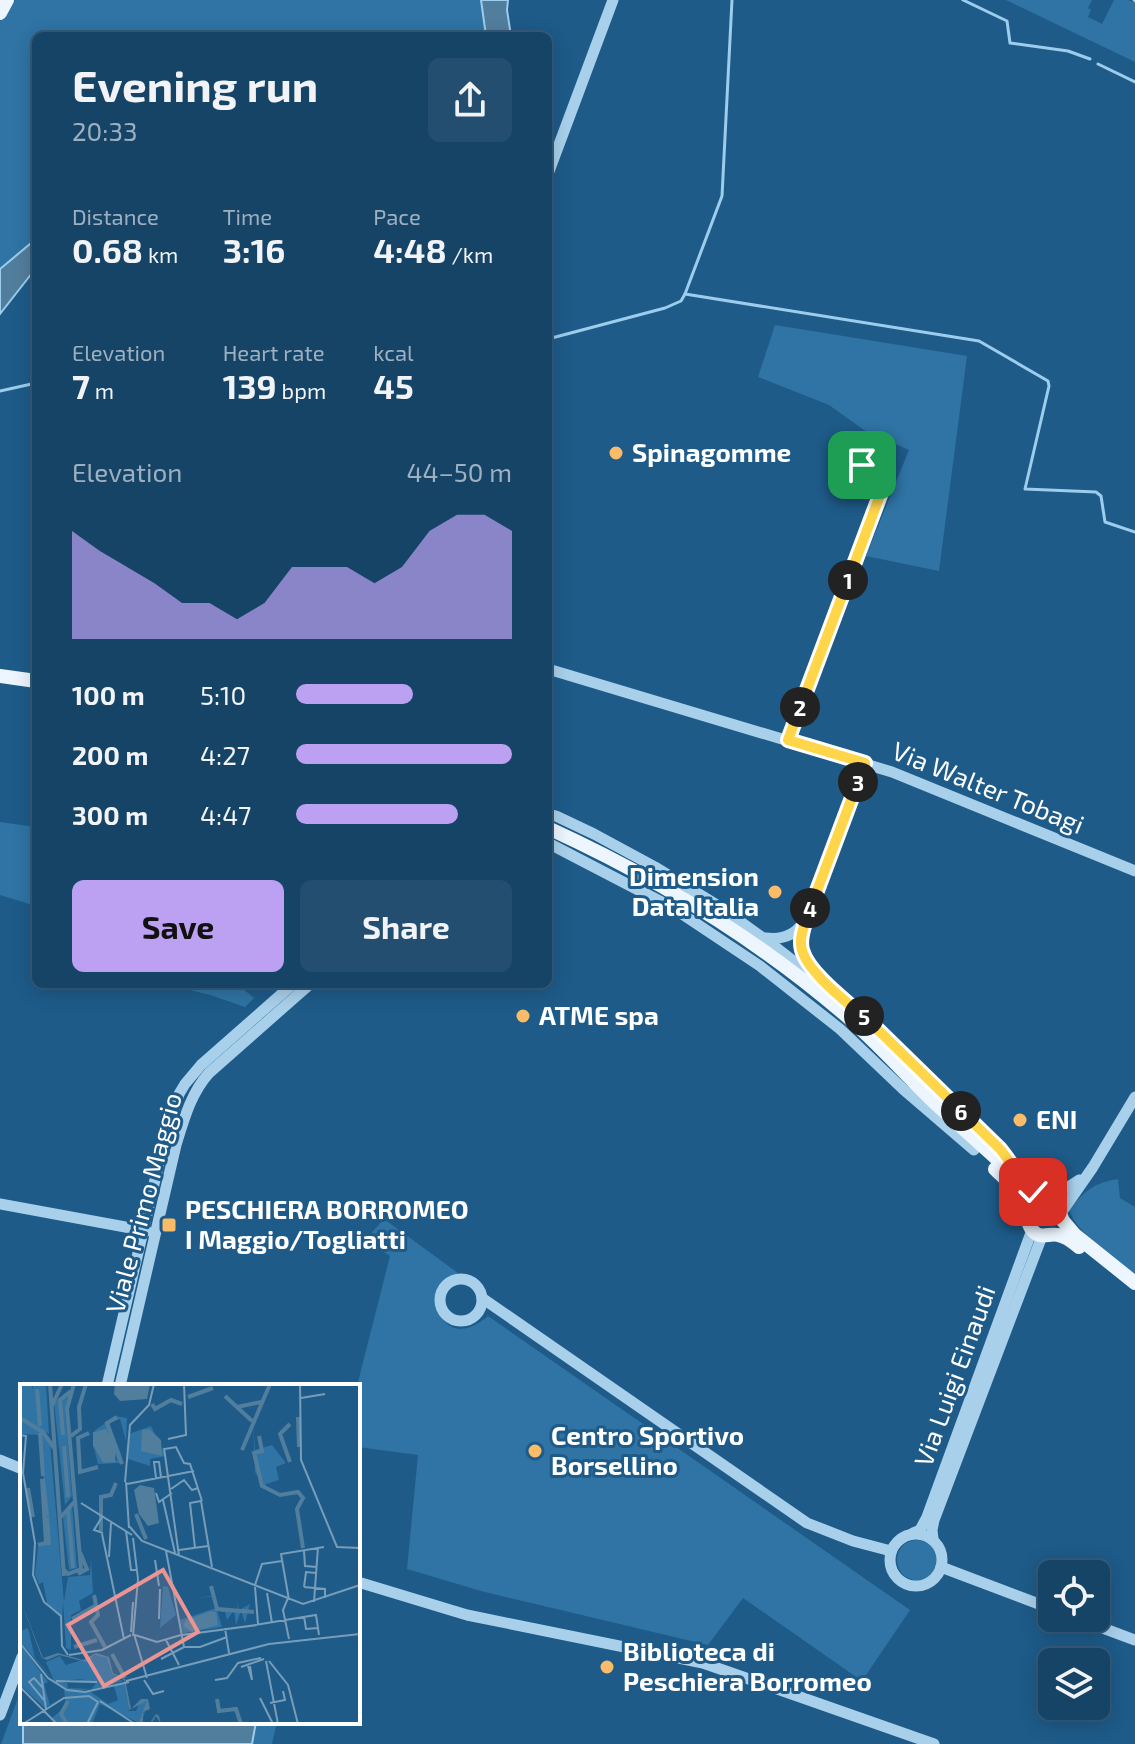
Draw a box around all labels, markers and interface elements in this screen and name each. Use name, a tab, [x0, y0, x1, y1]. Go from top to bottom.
text: Evening run	[72, 58, 318, 111]
button: share	[428, 58, 512, 142]
text: 20:33	[72, 115, 137, 146]
text: Distance	[72, 203, 159, 229]
text: Time	[223, 203, 272, 229]
text: Pace	[373, 203, 421, 229]
text: 0.68	[72, 229, 143, 270]
text: 3:16	[223, 229, 285, 270]
text: 4:48	[373, 229, 447, 270]
text: km	[143, 241, 178, 267]
text: /km	[447, 241, 493, 267]
text: Elevation	[72, 339, 165, 365]
text: Heart rate	[223, 339, 324, 365]
text: kcal	[373, 339, 414, 365]
text: 7	[72, 365, 90, 406]
text: 139	[223, 365, 277, 406]
text: 45	[373, 365, 414, 406]
text: m	[90, 377, 114, 403]
text: bpm	[277, 377, 326, 403]
pin	[828, 431, 896, 499]
place label: Spinagomme	[632, 436, 791, 467]
icon: arrive	[840, 443, 884, 487]
marker: Spinagomme	[607, 444, 625, 462]
text: Elevation	[72, 456, 182, 487]
text: 44–50 m	[406, 456, 512, 487]
pin: 1	[828, 560, 868, 600]
text: 1	[843, 567, 853, 593]
text: 100 m	[72, 679, 145, 710]
text: 5:10	[200, 679, 246, 710]
pin: 2	[780, 687, 820, 727]
text: 2	[794, 694, 806, 720]
street label: Via Walter Tobagi	[888, 734, 1089, 839]
text: 200 m	[72, 739, 148, 770]
text: 4:27	[200, 739, 250, 770]
pin: 3	[838, 762, 878, 802]
text: 3	[852, 769, 864, 795]
text: 300 m	[72, 799, 148, 830]
text: 4:47	[200, 799, 251, 830]
place label: Dimension Data Italia	[629, 860, 759, 921]
button: Save	[72, 880, 284, 972]
button: Share	[300, 880, 512, 972]
marker: Dimension Data Italia	[766, 883, 784, 901]
pin: 4	[790, 888, 830, 928]
text: 4	[803, 895, 817, 921]
pin: 5	[844, 996, 884, 1036]
place label: ATME spa	[539, 999, 659, 1030]
text: 5	[858, 1003, 870, 1029]
marker: ATME spa	[514, 1007, 532, 1025]
street label: Viale Primo Maggio	[98, 1089, 187, 1316]
pin: 6	[941, 1091, 981, 1131]
text: 6	[955, 1098, 967, 1124]
place label: ENI	[1036, 1103, 1077, 1134]
marker: ENI	[1011, 1111, 1029, 1129]
pin	[999, 1158, 1067, 1226]
icon: check	[1011, 1170, 1055, 1214]
place label: PESCHIERA BORROMEO I Maggio/Togliatti	[185, 1193, 469, 1254]
marker: PESCHIERA BORROMEO I Maggio/Togliatti	[160, 1216, 178, 1234]
street label: Via Luigi Einaudi	[906, 1281, 1001, 1470]
inset map	[20, 1384, 360, 1724]
place label: Centro Sportivo Borsellino	[551, 1419, 744, 1480]
marker: Centro Sportivo Borsellino	[526, 1442, 544, 1460]
map controls	[1038, 1560, 1110, 1720]
button: locate	[1038, 1560, 1110, 1632]
place label: Biblioteca di Peschiera Borromeo	[623, 1635, 872, 1696]
button: layers	[1038, 1648, 1110, 1720]
marker: Biblioteca di Peschiera Borromeo	[598, 1658, 616, 1676]

